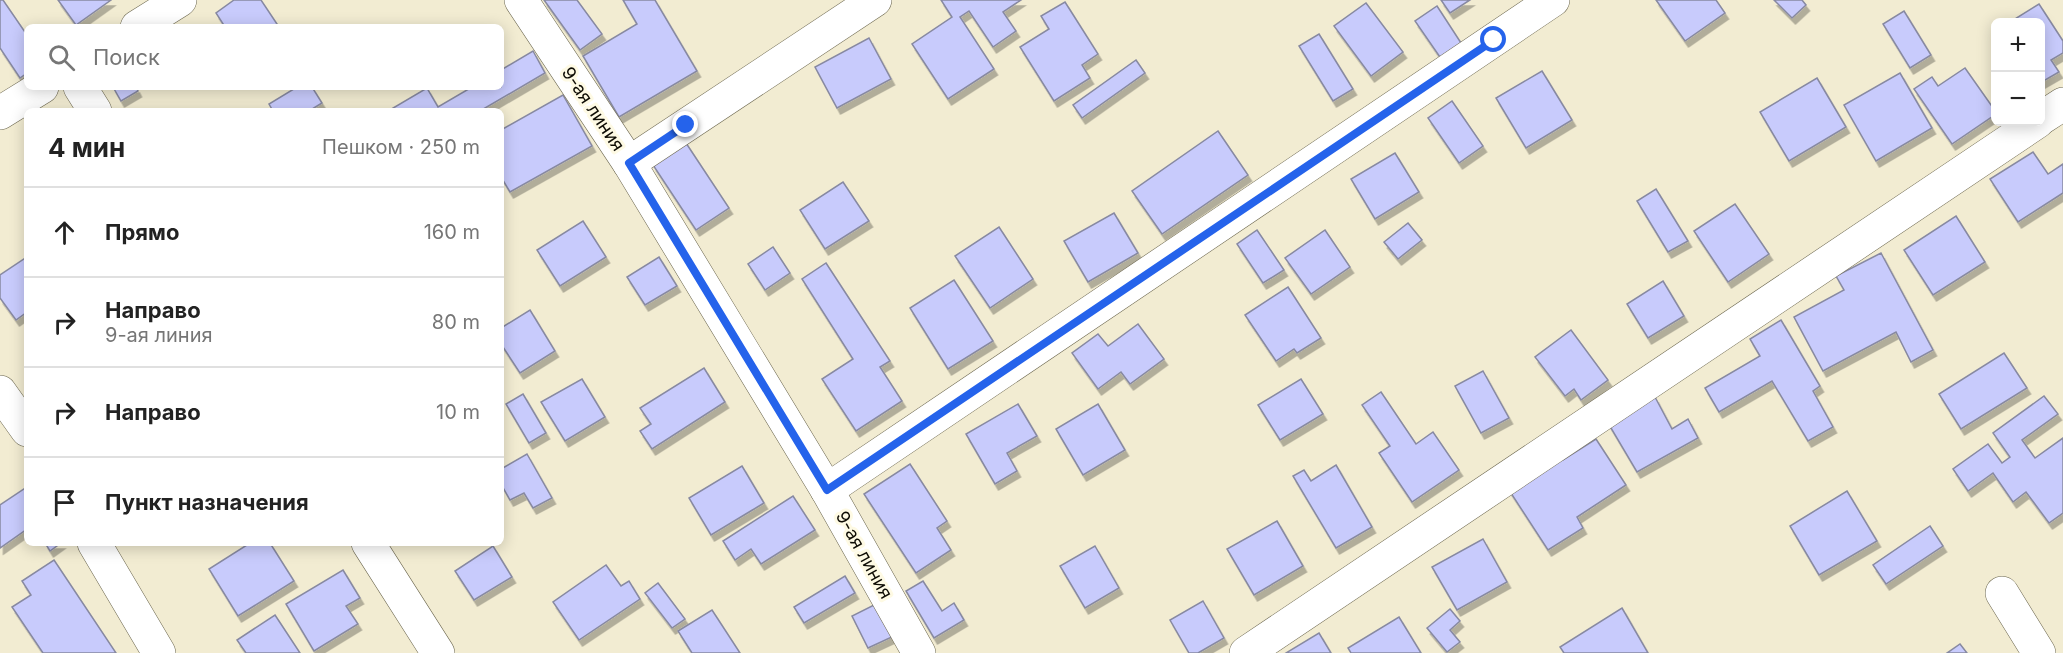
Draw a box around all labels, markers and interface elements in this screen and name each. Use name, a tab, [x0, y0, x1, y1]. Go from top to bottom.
map controls	[1991, 18, 2045, 126]
button: +	[1991, 18, 2045, 72]
search box	[24, 24, 504, 90]
route start	[1480, 26, 1506, 52]
icon: search	[45, 41, 78, 74]
text: Поиск	[93, 44, 160, 70]
street label: 9-ая линия	[558, 63, 629, 155]
button: −	[1991, 72, 2045, 126]
route end	[672, 111, 698, 137]
text: 4 мин	[48, 132, 125, 163]
text: Пешком · 250 m	[322, 135, 480, 159]
icon: ahead	[48, 216, 81, 249]
text: Прямо	[105, 219, 179, 245]
text: 160 m	[424, 220, 480, 244]
text: Направо	[105, 297, 201, 323]
icon: right	[48, 306, 81, 339]
text: 80 m	[432, 310, 480, 334]
text: 9-ая линия	[105, 323, 213, 347]
icon: right	[48, 396, 81, 429]
text: Направо	[105, 399, 201, 425]
text: 10 m	[436, 400, 480, 424]
icon: arrive	[48, 486, 81, 519]
text: Пункт назначения	[105, 489, 309, 515]
street label: 9-ая линия	[832, 507, 897, 602]

